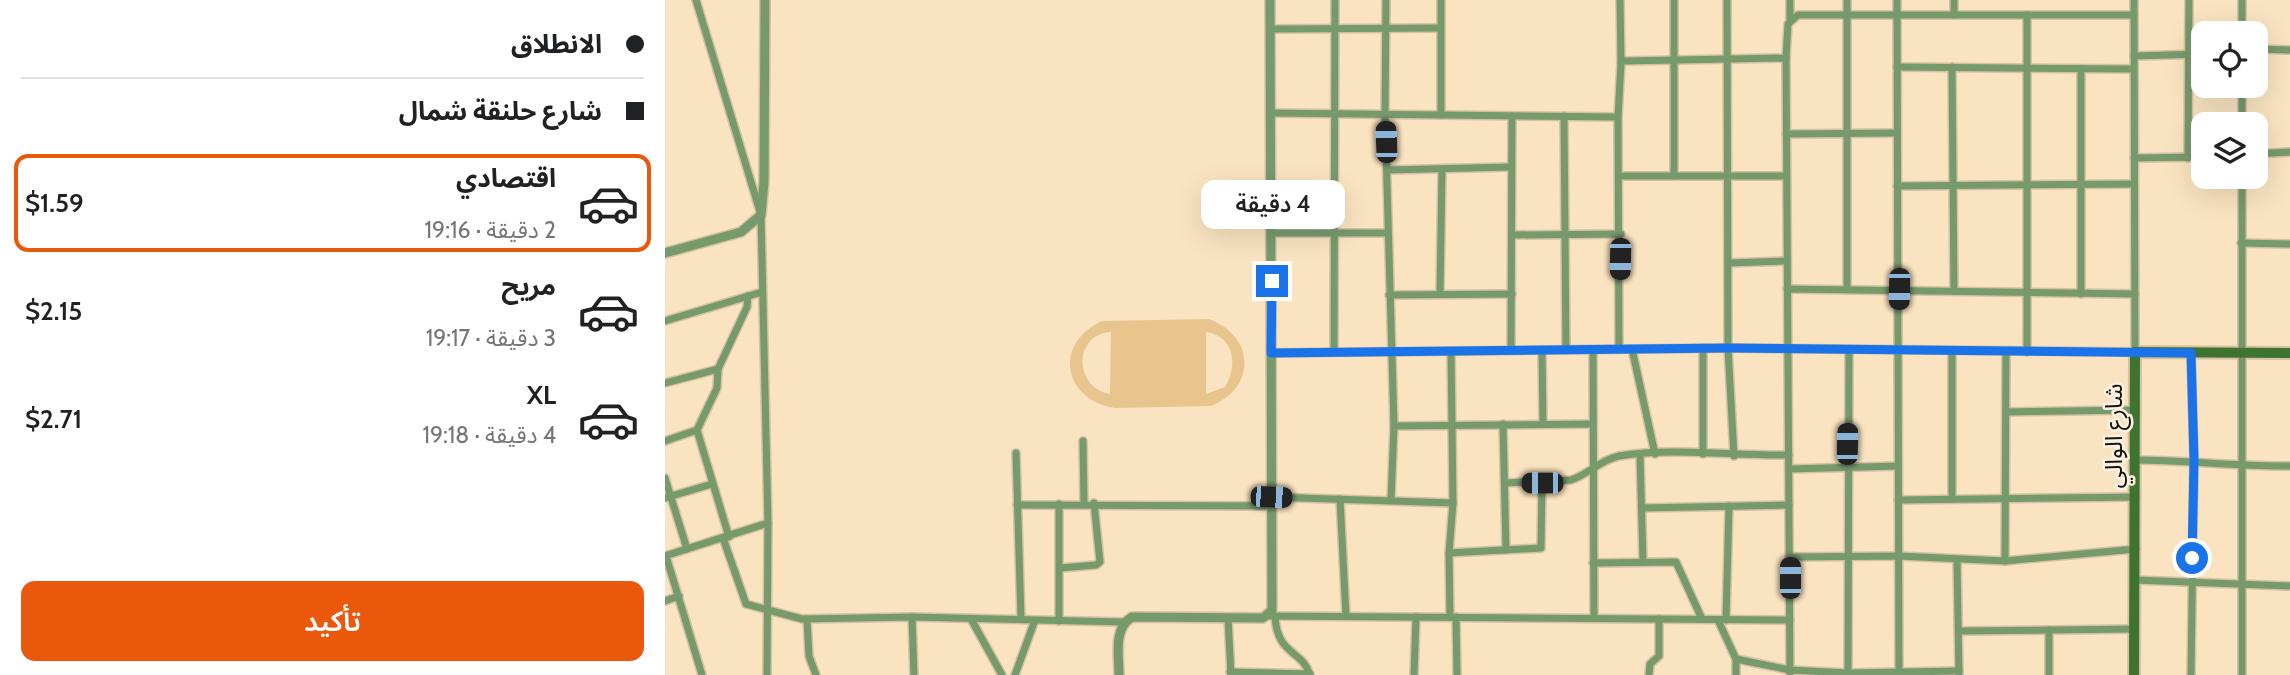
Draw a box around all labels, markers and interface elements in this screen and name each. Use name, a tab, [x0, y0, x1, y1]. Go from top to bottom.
map controls	[2191, 21, 2268, 189]
button: locate	[2191, 21, 2268, 98]
text: الانطلاق	[511, 28, 602, 60]
text: شارع حلنقة شمال	[399, 95, 602, 127]
button: layers	[2191, 112, 2268, 189]
car	[1375, 121, 1398, 163]
text: اقتصادي	[456, 162, 556, 194]
icon: car	[577, 172, 640, 235]
callout: 4 دقيقة	[1200, 180, 1344, 229]
text: $1.59	[25, 187, 84, 219]
text: 4 دقيقة	[1236, 190, 1310, 218]
text: 2 دقيقة · 19:16	[425, 216, 556, 244]
car	[1610, 238, 1631, 280]
route end	[1256, 265, 1288, 297]
car	[1889, 268, 1910, 310]
text: مريح	[501, 270, 556, 302]
icon: car	[577, 280, 640, 343]
text: $2.15	[25, 295, 82, 327]
text: 3 دقيقة · 19:17	[426, 324, 556, 352]
text: XL	[527, 379, 556, 411]
street label: شارع الوالي	[2099, 383, 2133, 489]
icon: car	[577, 388, 640, 451]
text: $2.71	[25, 403, 82, 435]
text: 4 دقيقة · 19:18	[423, 421, 556, 449]
car	[1837, 423, 1858, 465]
car	[1522, 473, 1564, 494]
car	[1250, 486, 1293, 508]
route start	[2176, 542, 2208, 574]
car	[1780, 557, 1801, 599]
button: تأكيد	[21, 581, 644, 661]

